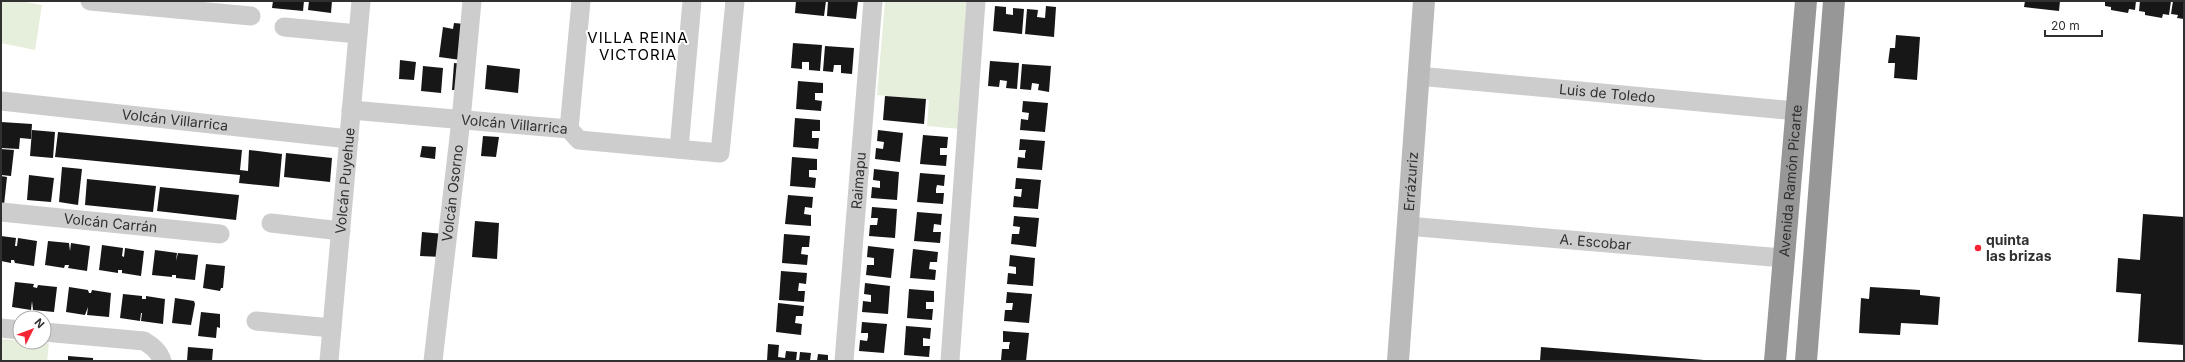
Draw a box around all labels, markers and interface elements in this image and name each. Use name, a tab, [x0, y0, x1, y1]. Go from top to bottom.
scale bar	[2045, 12, 2102, 38]
text: 20 m	[2051, 18, 2080, 33]
district label: VILLA REINA VICTORIA	[587, 28, 689, 64]
street label: Luis de Toledo	[1558, 80, 1656, 106]
street label: Avenida Ramón Picarte	[1775, 104, 1805, 257]
street label: Volcán Villarrica	[121, 105, 229, 134]
street label: Volcán Villarrica	[460, 111, 569, 137]
street label: Volcán Puyehue	[331, 127, 358, 235]
street label: Volcán Osorno	[438, 144, 466, 243]
street label: Raimapu	[847, 151, 869, 210]
street label: Errázuriz	[1400, 151, 1421, 212]
street label: Volcán Carrán	[63, 209, 158, 236]
street label: A. Escobar	[1559, 230, 1632, 253]
place label: quinta las brizas	[1986, 231, 2052, 264]
marker: quinta las brizas	[1973, 243, 1983, 253]
north arrow	[12, 310, 52, 350]
text: N	[31, 316, 47, 331]

